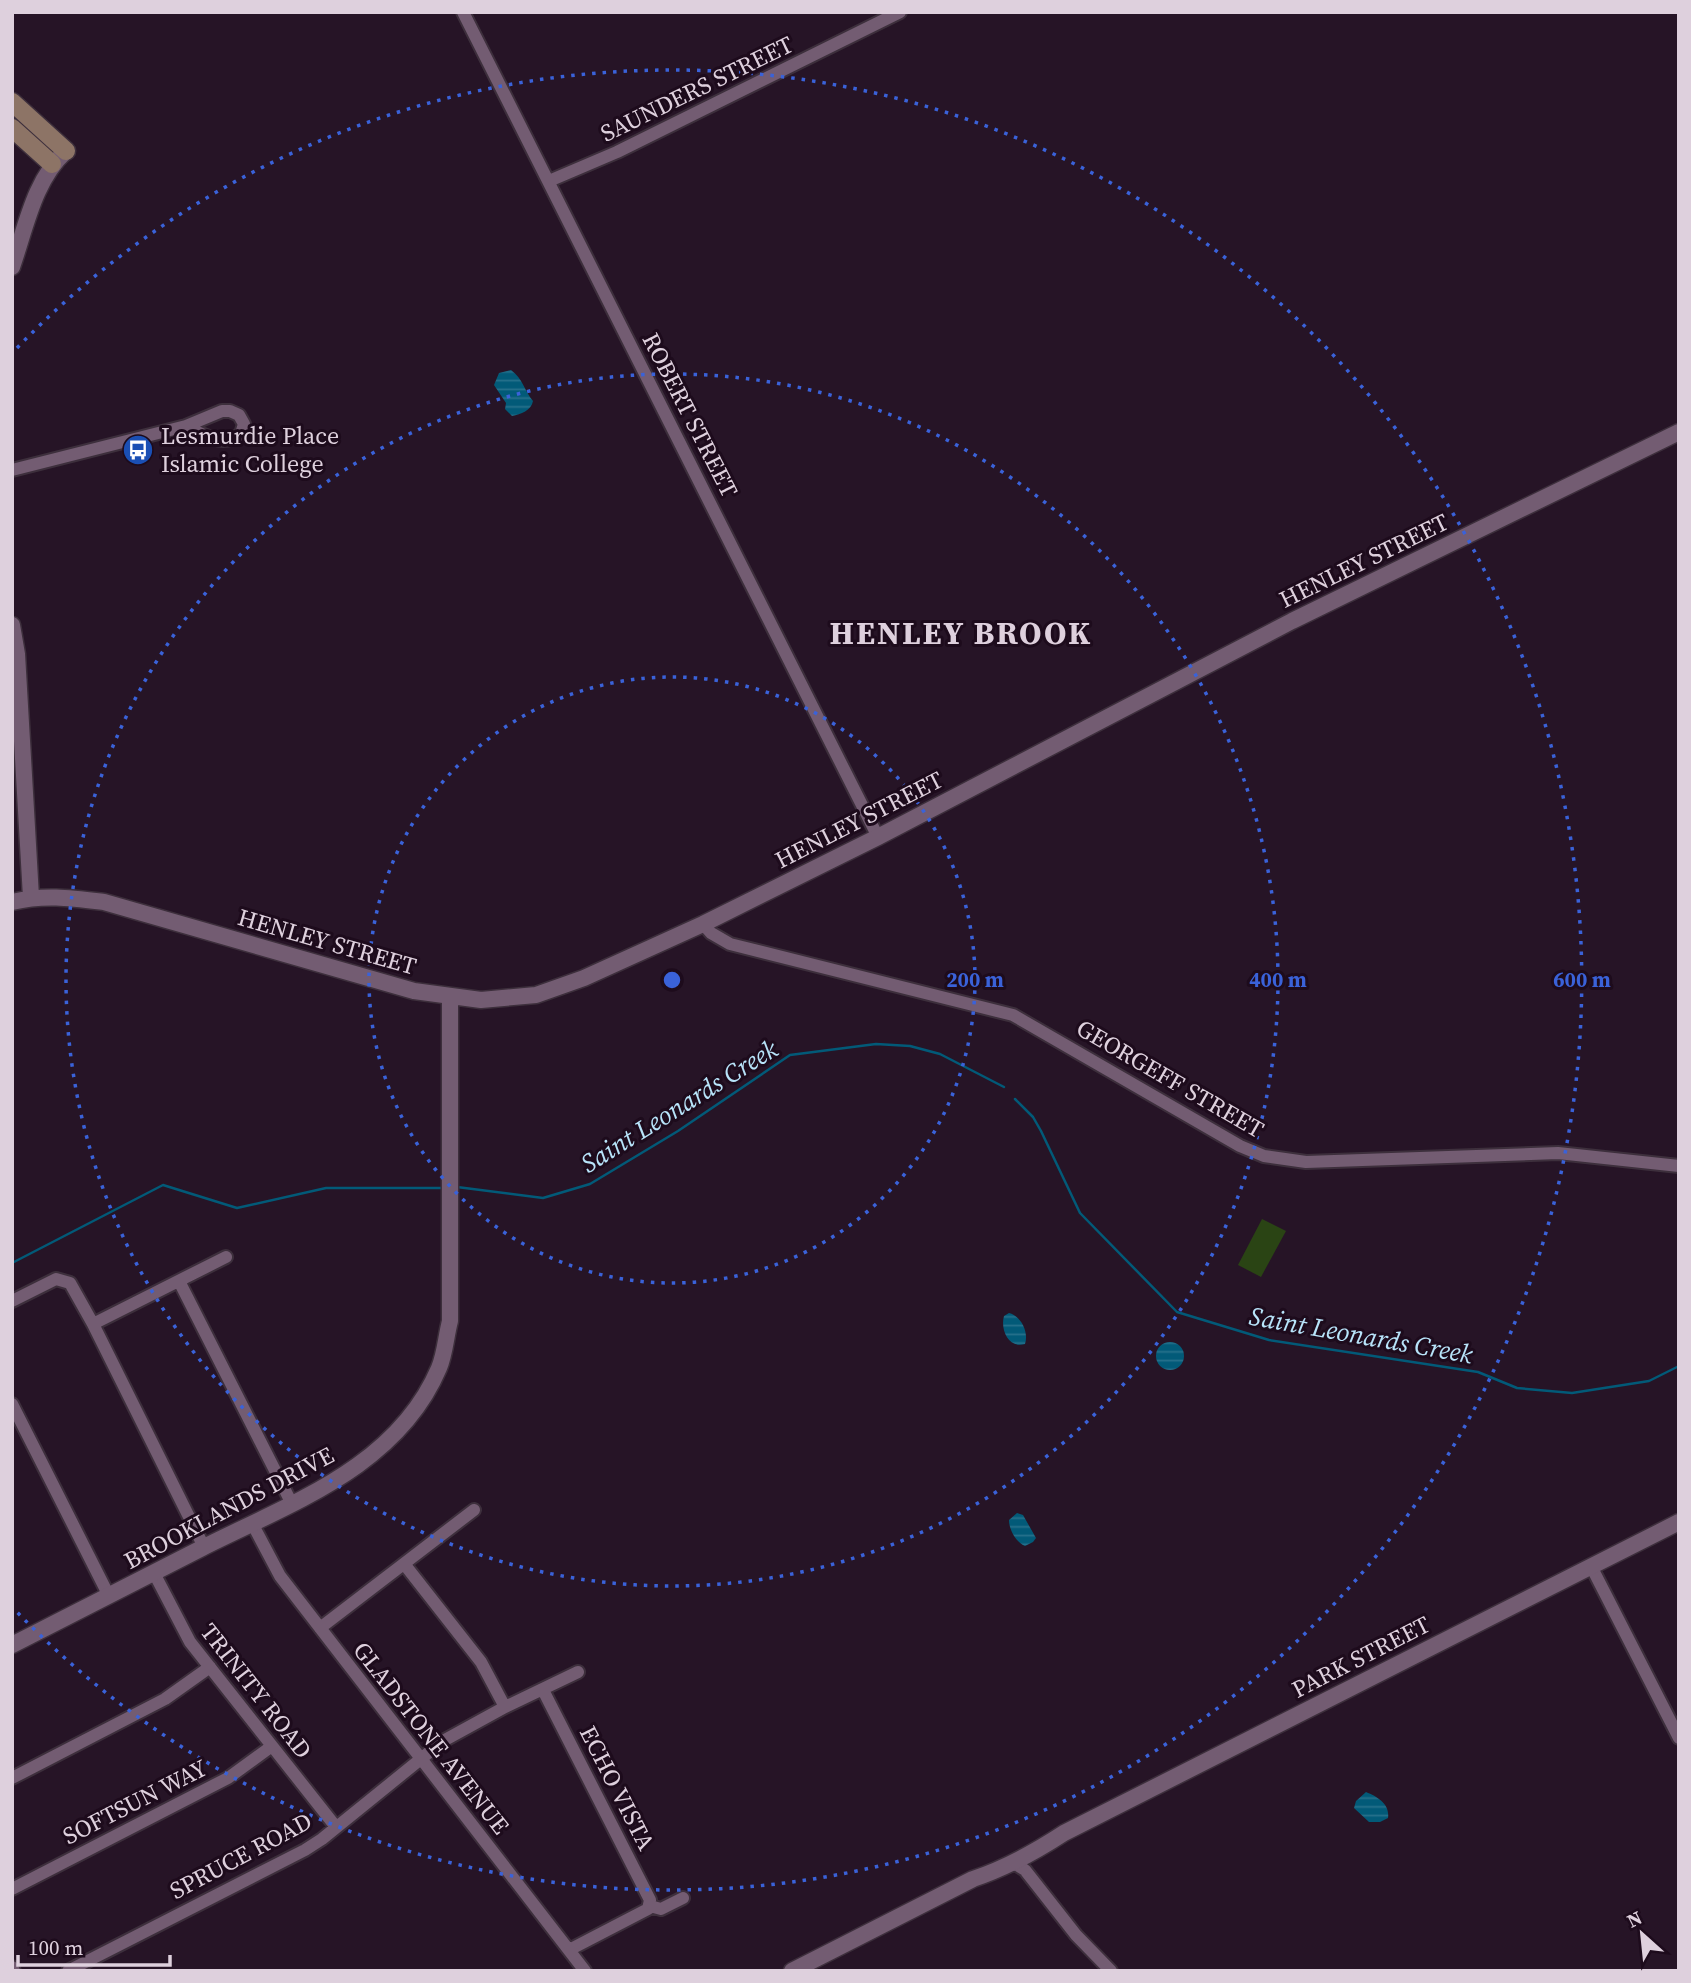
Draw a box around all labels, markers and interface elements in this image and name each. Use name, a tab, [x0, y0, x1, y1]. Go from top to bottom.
street label: SAUNDERS STREET	[595, 27, 799, 150]
street label: ROBERT STREET	[635, 327, 746, 503]
place label: Lesmurdie Place Islamic College	[161, 419, 339, 480]
bus stop icon: Lesmurdie Place Islamic College	[121, 433, 155, 467]
street label: HENLEY STREET	[1274, 505, 1454, 616]
district label: HENLEY BROOK	[830, 611, 1092, 655]
street label: HENLEY STREET	[769, 763, 949, 876]
street label: HENLEY STREET	[234, 900, 421, 983]
text: 200 m	[946, 965, 1004, 994]
text: 400 m	[1249, 965, 1307, 994]
text: 600 m	[1553, 965, 1611, 994]
centre of rings	[660, 968, 684, 992]
street label: GEORGEFF STREET	[1070, 1011, 1271, 1146]
water label: Saint Leonards Creek	[574, 1030, 785, 1181]
water label: Saint Leonards Creek	[1247, 1298, 1476, 1372]
street label: BROOKLANDS DRIVE	[118, 1438, 339, 1577]
street label: PARK STREET	[1286, 1607, 1436, 1706]
street label: TRINITY ROAD	[193, 1616, 320, 1765]
street label: GLADSTONE AVENUE	[346, 1635, 517, 1841]
street label: ECHO VISTA	[572, 1720, 663, 1856]
street label: SOFTSUN WAY	[57, 1751, 213, 1852]
street label: SPRUCE ROAD	[164, 1804, 318, 1907]
north arrow	[1607, 1899, 1677, 1969]
text: N	[1622, 1904, 1646, 1934]
scale bar	[18, 1924, 170, 1968]
text: 100 m	[28, 1933, 83, 1962]

